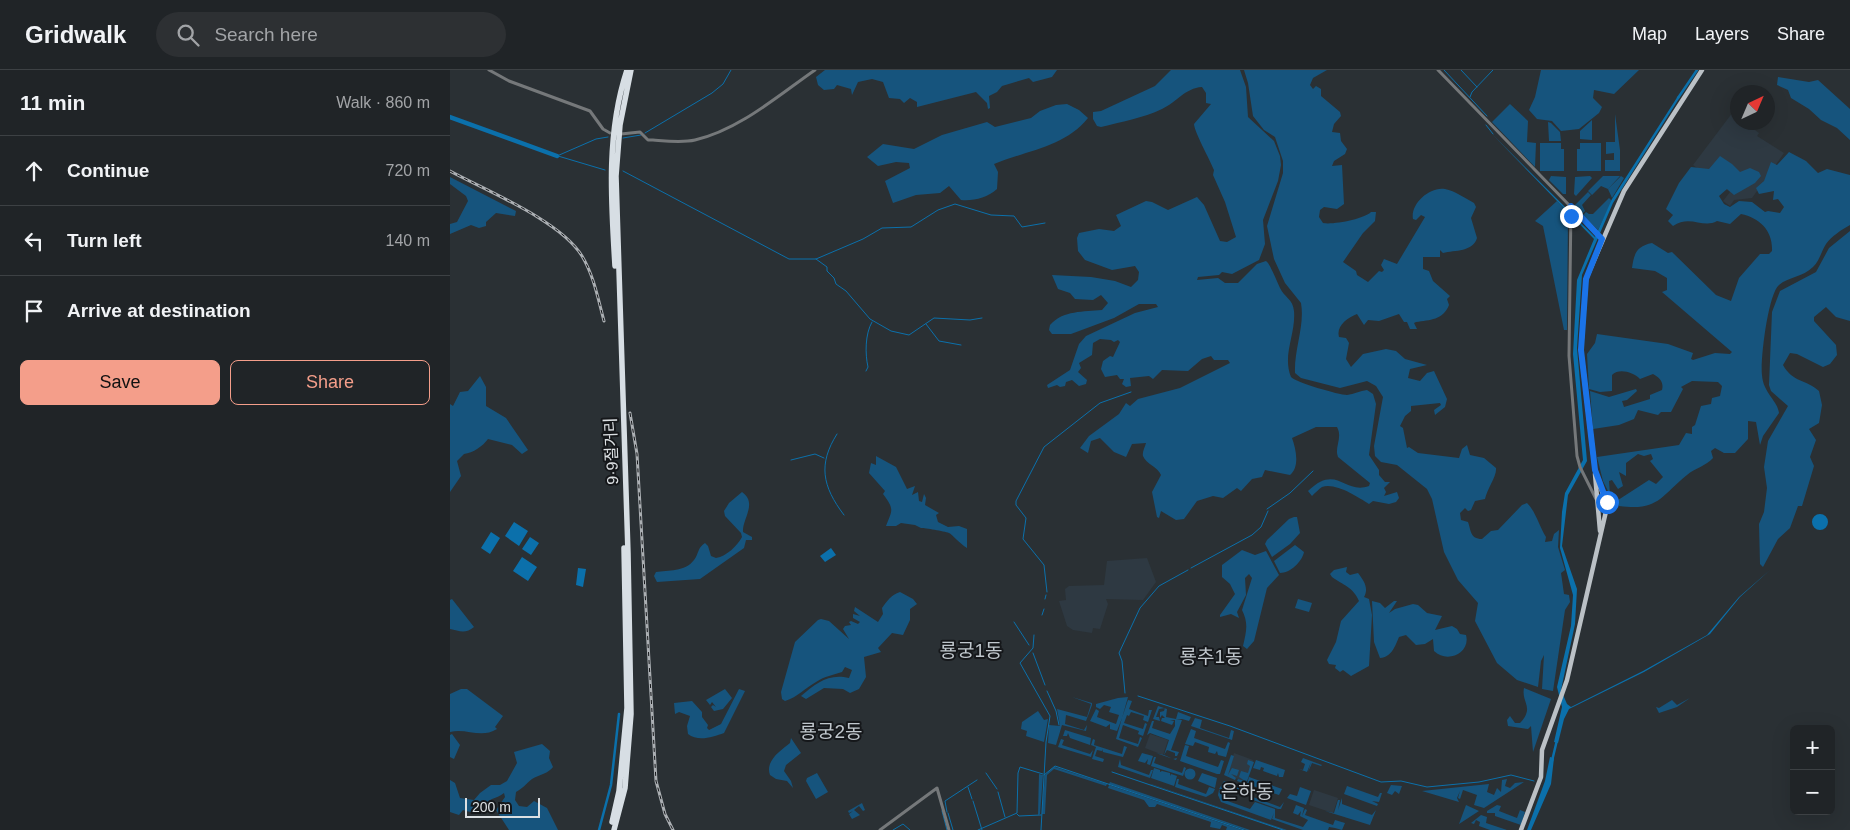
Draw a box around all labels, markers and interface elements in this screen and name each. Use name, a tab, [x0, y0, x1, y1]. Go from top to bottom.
search box	[156, 12, 506, 57]
text: Gridwalk	[25, 21, 126, 48]
icon: search	[174, 21, 202, 49]
text: Search here	[214, 24, 318, 45]
text: Map	[1632, 24, 1667, 44]
text: Layers	[1695, 24, 1749, 44]
text: Share	[1777, 24, 1825, 44]
north arrow	[1730, 85, 1775, 130]
text: 11 min	[20, 91, 85, 114]
text: Walk · 860 m	[336, 94, 430, 111]
icon: ahead	[20, 157, 48, 185]
text: Continue	[67, 160, 149, 181]
text: 720 m	[386, 162, 430, 179]
route end	[1560, 205, 1583, 228]
icon: left	[20, 227, 48, 255]
text: Turn left	[67, 230, 142, 251]
text: 140 m	[386, 232, 430, 249]
icon: arrive	[20, 297, 48, 325]
text: Arrive at destination	[67, 300, 251, 321]
button: Save	[20, 360, 220, 405]
button: Share	[230, 360, 430, 405]
street label: 9·9절거리	[602, 417, 621, 485]
route start	[1596, 491, 1619, 514]
district label: 룡궁1동	[939, 640, 1003, 661]
district label: 룡추1동	[1179, 646, 1243, 667]
district label: 룡궁2동	[799, 721, 863, 742]
map controls	[1790, 725, 1835, 815]
button: +	[1790, 725, 1835, 770]
button: −	[1790, 770, 1835, 815]
district label: 은하동	[1221, 781, 1273, 802]
scale bar	[465, 795, 540, 818]
text: 200 m	[472, 799, 511, 815]

